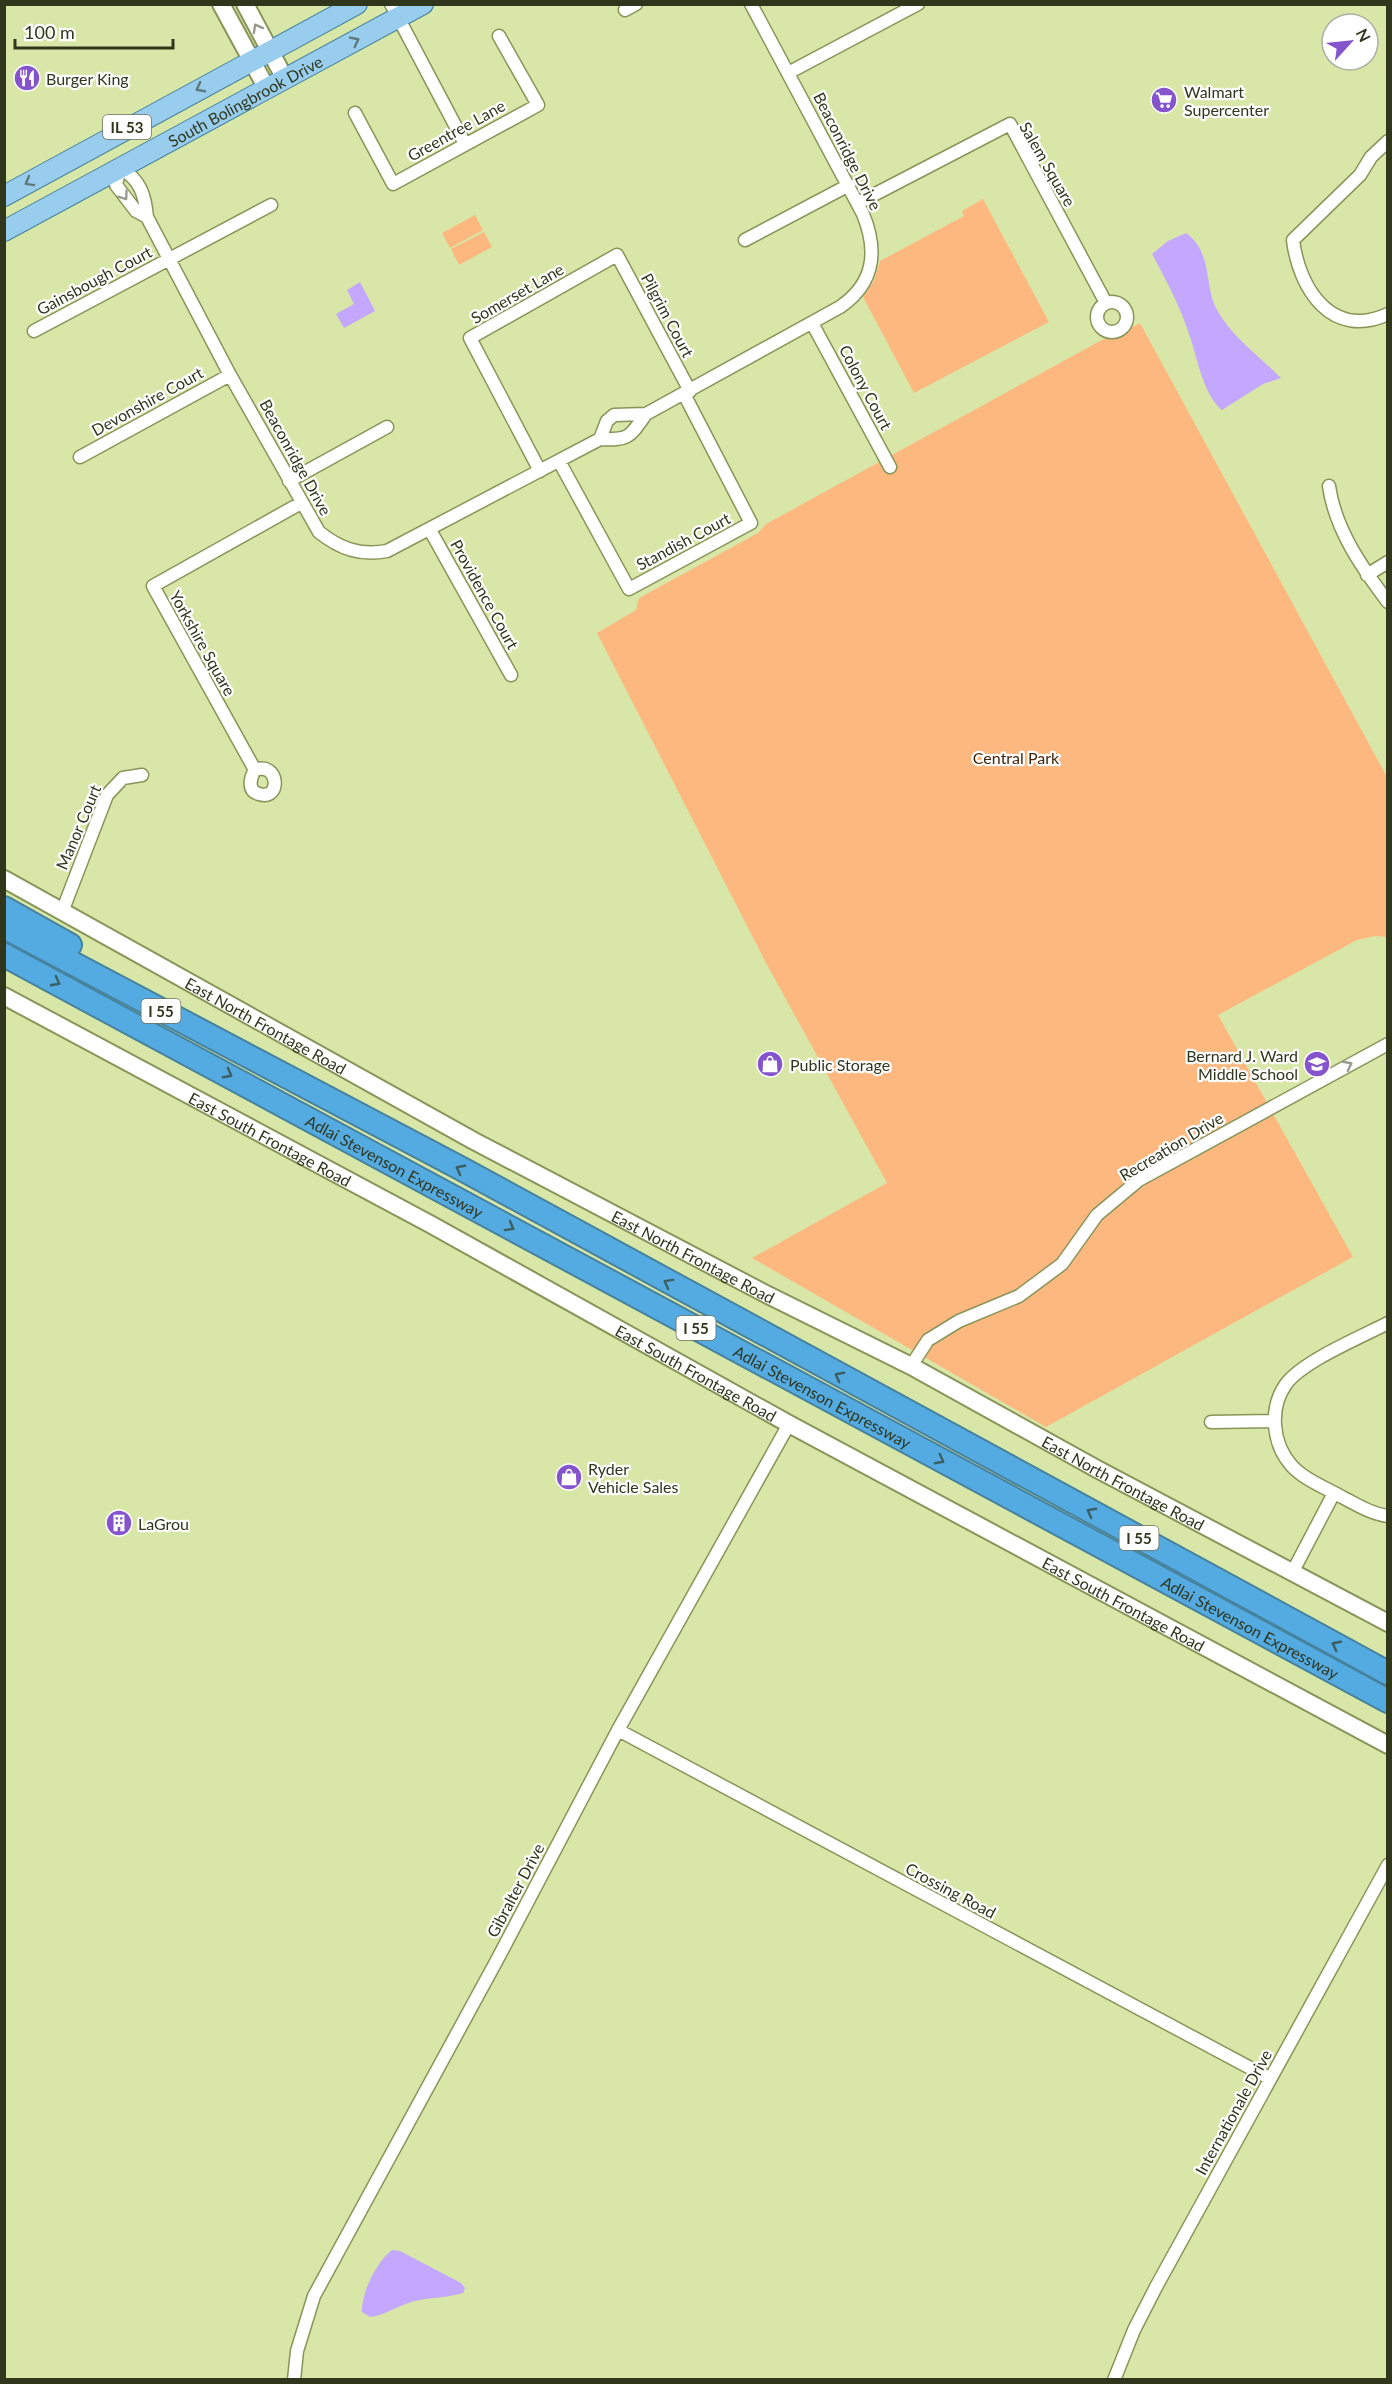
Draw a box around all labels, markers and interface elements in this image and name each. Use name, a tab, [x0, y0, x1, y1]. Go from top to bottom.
scale bar	[15, 12, 172, 50]
north arrow	[1320, 12, 1380, 72]
text: 100 m	[24, 21, 75, 43]
one-way arrow	[253, 23, 264, 34]
text: N	[1353, 25, 1375, 45]
one-way arrow	[349, 36, 360, 48]
street label: South Bolingbrook Drive	[164, 51, 325, 150]
restaurant icon: Burger King	[12, 63, 42, 93]
place label: Burger King	[46, 69, 129, 88]
one-way arrow	[196, 81, 206, 92]
place label: Walmart Supercenter	[1184, 82, 1269, 119]
supermarket icon: Walmart Supercenter	[1149, 85, 1179, 115]
street label: Beaconridge Drive	[810, 89, 886, 213]
street label: Greentree Lane	[404, 95, 508, 165]
road number: IL 53	[103, 115, 151, 139]
street label: Salem Square	[1016, 118, 1080, 210]
one-way arrow	[25, 175, 35, 186]
one-way arrow	[117, 190, 128, 201]
street label: Gainsbough Court	[33, 242, 155, 318]
street label: Somerset Lane	[467, 259, 567, 327]
street label: Pilgrim Court	[638, 270, 698, 361]
street label: Colony Court	[836, 341, 896, 433]
street label: Devonshire Court	[88, 362, 206, 439]
street label: Beaconridge Drive	[256, 396, 336, 518]
street label: Standish Court	[633, 508, 733, 574]
street label: Providence Court	[447, 536, 523, 652]
street label: Yorkshire Square	[166, 587, 240, 699]
park label: Central Park	[973, 748, 1060, 767]
street label: Manor Court	[52, 782, 104, 872]
street label: East North Frontage Road	[182, 973, 350, 1078]
one-way arrow	[50, 975, 60, 986]
road number: I 55	[142, 999, 180, 1023]
place label: Bernard J. Ward Middle School	[1186, 1046, 1298, 1083]
shop icon: Public Storage	[755, 1049, 785, 1079]
school or university icon: Bernard J. Ward Middle School	[1302, 1049, 1332, 1079]
place label: Public Storage	[790, 1055, 890, 1074]
one-way arrow	[1342, 1061, 1352, 1072]
one-way arrow	[222, 1067, 232, 1078]
street label: East South Frontage Road	[186, 1087, 355, 1190]
street label: Recreation Drive	[1116, 1108, 1226, 1184]
street label: Adlai Stevenson Expressway	[303, 1110, 487, 1222]
one-way arrow	[456, 1165, 467, 1176]
street label: East North Frontage Road	[609, 1206, 778, 1306]
one-way arrow	[504, 1220, 515, 1231]
one-way arrow	[664, 1279, 674, 1290]
road number: I 55	[676, 1316, 716, 1340]
street label: East South Frontage Road	[613, 1320, 780, 1425]
street label: Adlai Stevenson Expressway	[731, 1341, 915, 1452]
one-way arrow	[834, 1372, 845, 1384]
street label: East North Frontage Road	[1039, 1431, 1208, 1534]
one-way arrow	[934, 1453, 944, 1464]
place label: Ryder Vehicle Sales	[588, 1459, 679, 1496]
shop icon: Ryder Vehicle Sales	[554, 1462, 584, 1492]
building icon: LaGrou	[104, 1508, 134, 1538]
one-way arrow	[1086, 1508, 1097, 1519]
place label: LaGrou	[138, 1514, 189, 1533]
road number: I 55	[1120, 1526, 1158, 1550]
street label: East South Frontage Road	[1040, 1552, 1208, 1655]
street label: Adlai Stevenson Expressway	[1159, 1571, 1343, 1683]
one-way arrow	[1332, 1641, 1342, 1652]
street label: Gibralter Drive	[482, 1840, 548, 1940]
street label: Crossing Road	[903, 1858, 999, 1922]
street label: Internationale Drive	[1191, 2046, 1275, 2178]

